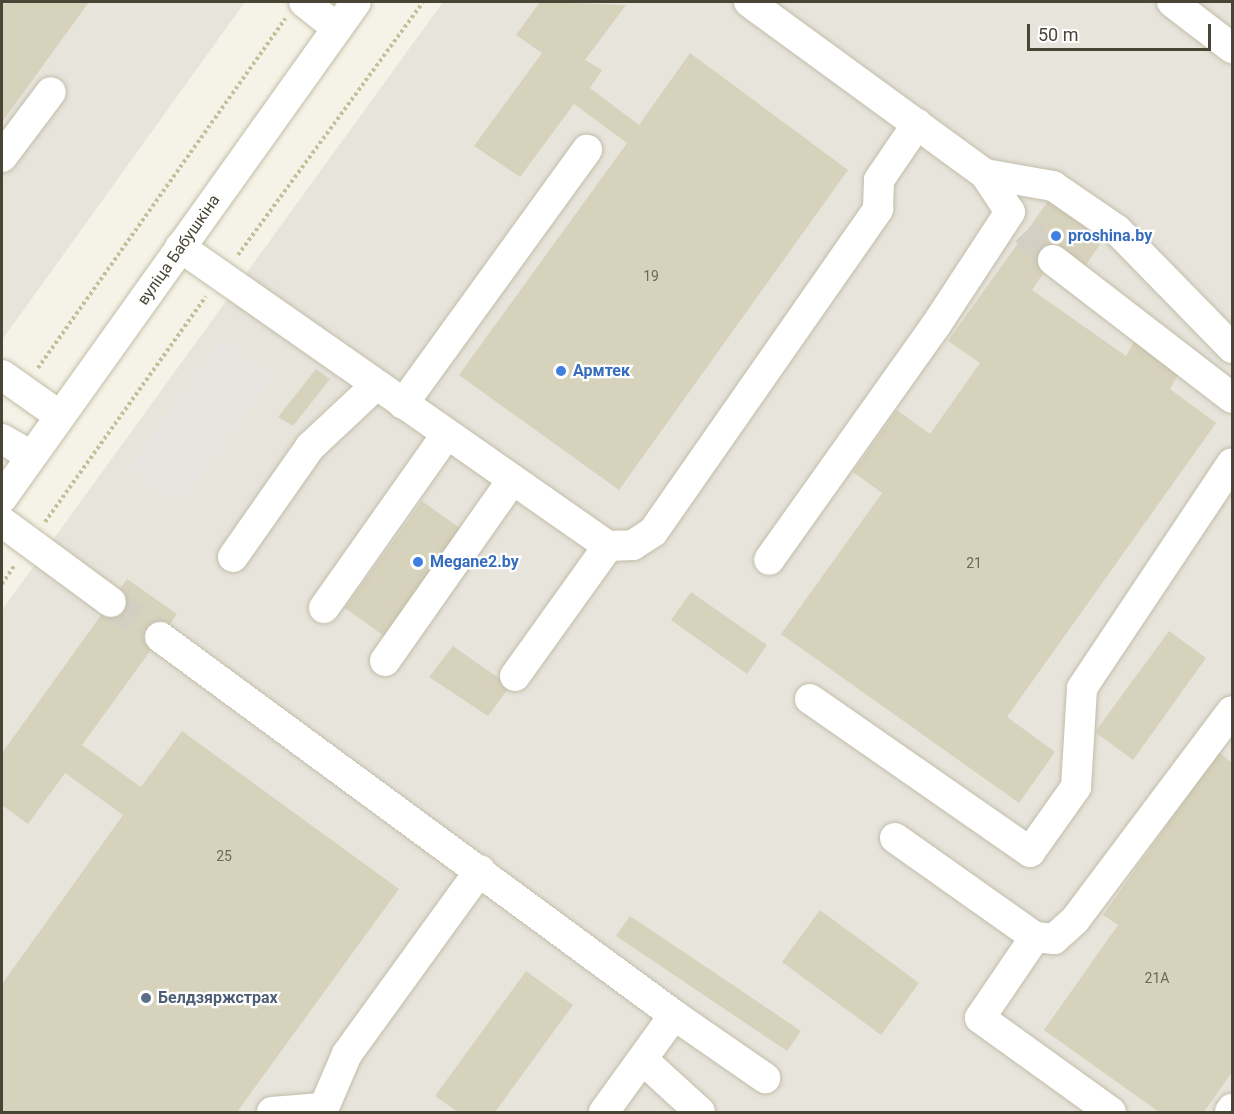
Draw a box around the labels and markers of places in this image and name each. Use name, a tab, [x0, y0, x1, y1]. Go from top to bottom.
place label: proshina.by	[1068, 226, 1152, 246]
marker: proshina.by	[1049, 229, 1063, 243]
place label: Армтек	[573, 361, 630, 381]
marker: Армтек	[554, 364, 568, 378]
place label: Megane2.by	[430, 552, 519, 572]
marker: Megane2.by	[411, 555, 425, 569]
place label: Белдзяржстрах	[158, 988, 278, 1008]
marker: Белдзяржстрах	[139, 991, 153, 1005]

